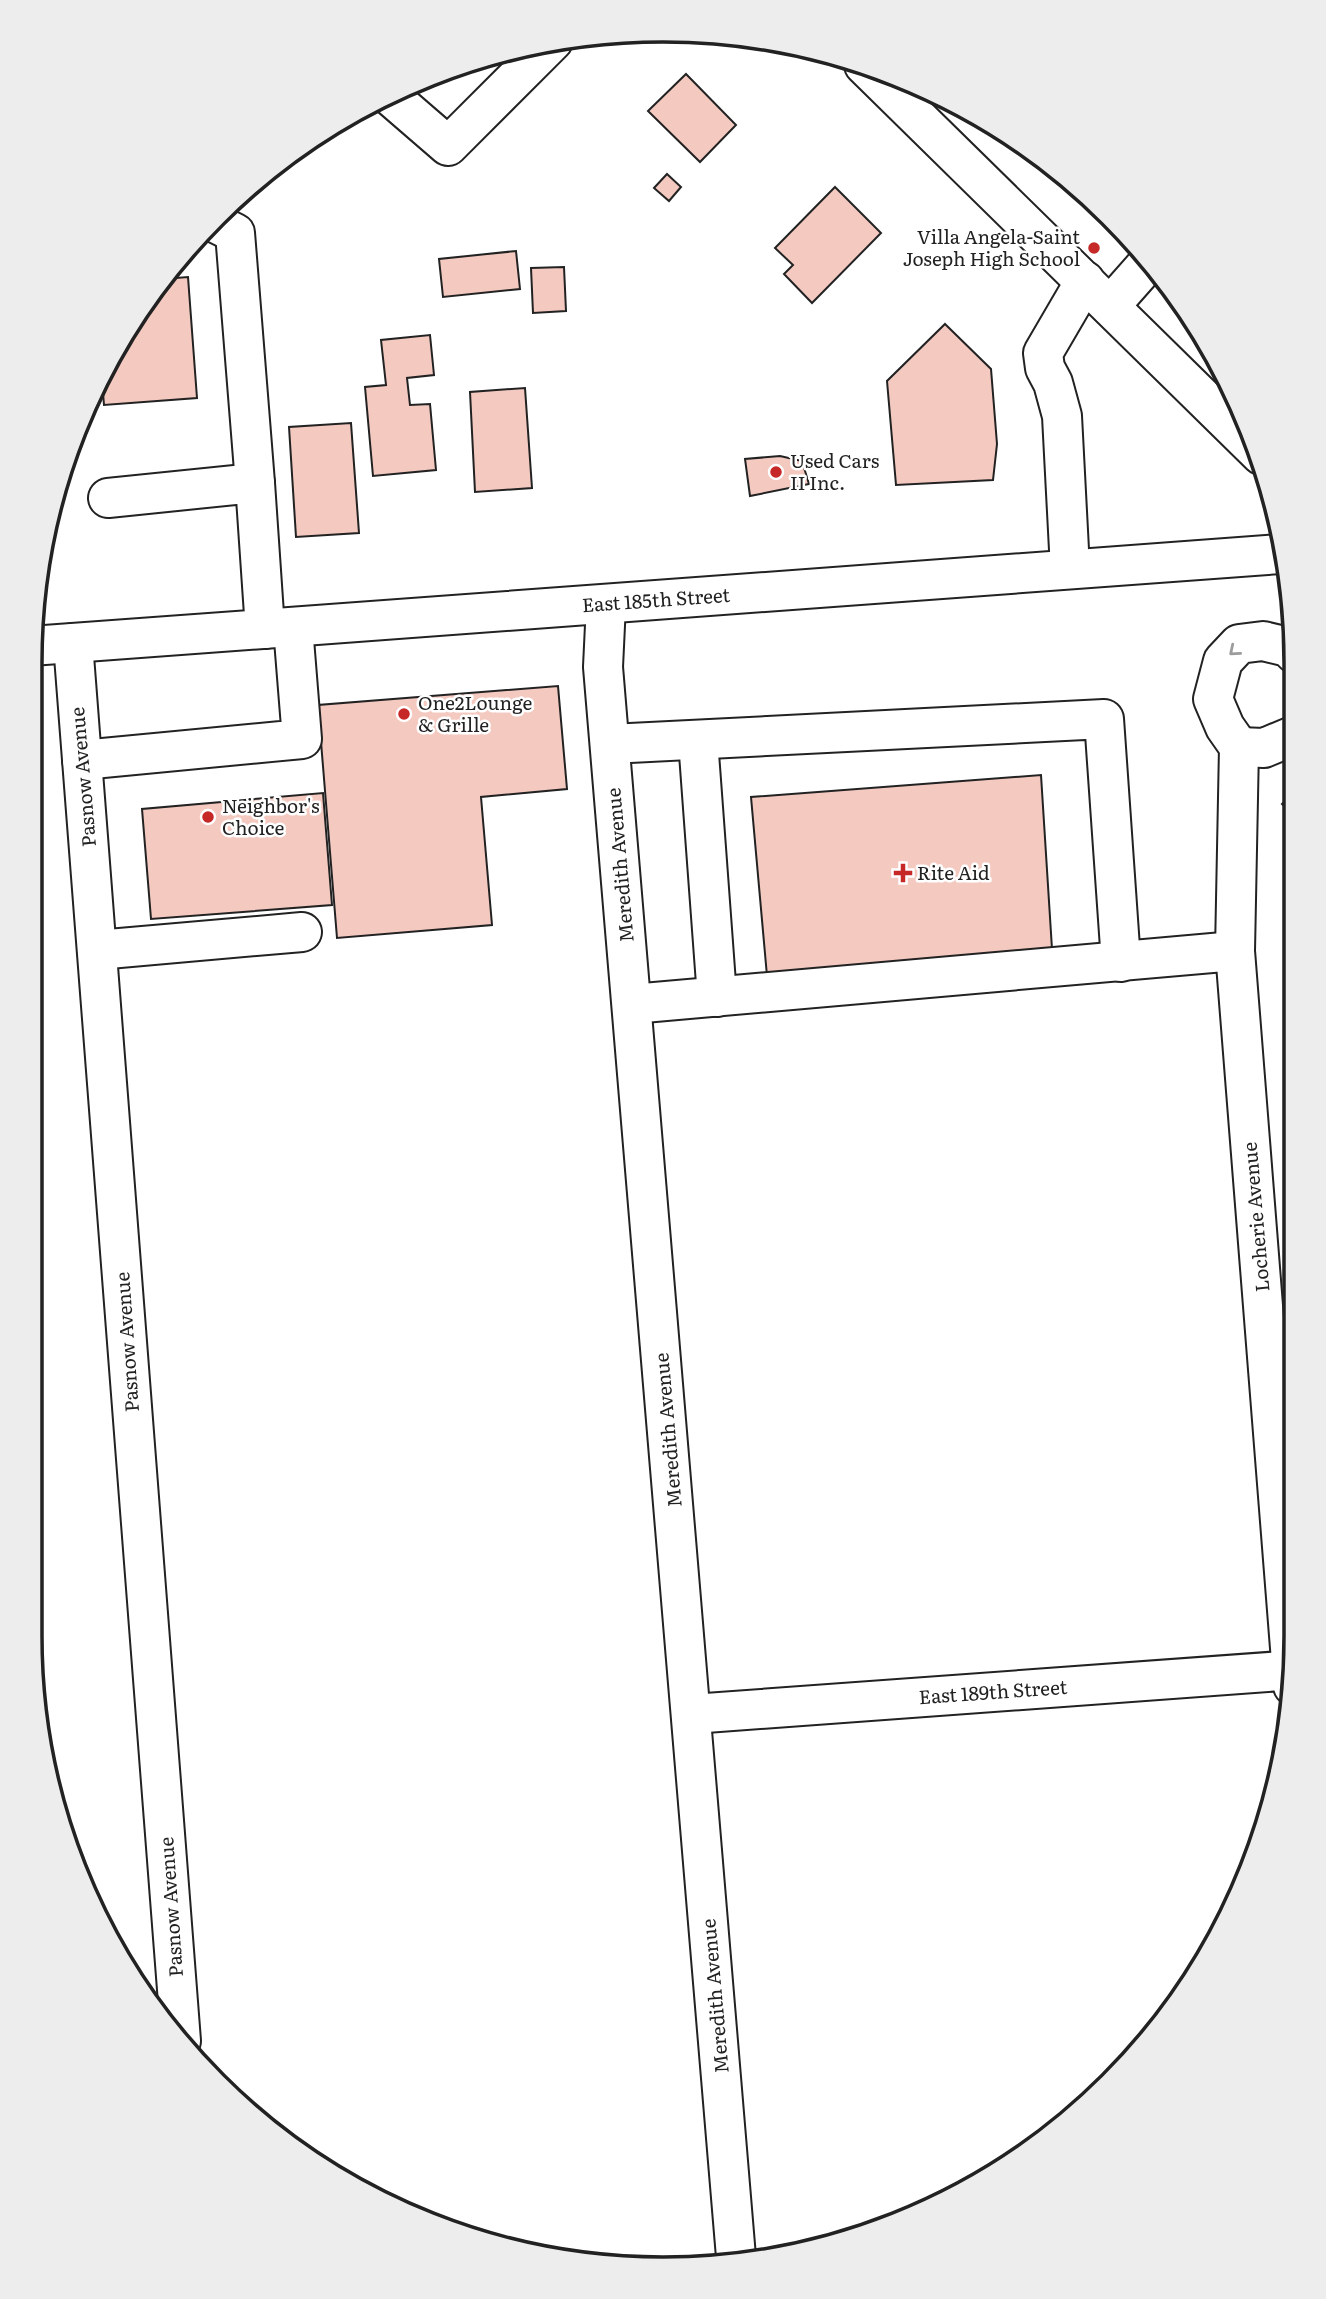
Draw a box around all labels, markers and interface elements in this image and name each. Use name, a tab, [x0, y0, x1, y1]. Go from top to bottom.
place label: Villa Angela-Saint Joseph High School	[903, 222, 1080, 272]
marker: Villa Angela-Saint Joseph High School	[1086, 240, 1102, 256]
place label: Used Cars II Inc.	[790, 446, 880, 496]
marker: Used Cars II Inc.	[768, 464, 784, 480]
street label: East 185th Street	[581, 580, 731, 618]
one-way arrow	[1229, 643, 1242, 656]
place label: One2Lounge & Grille	[418, 688, 532, 738]
street label: Pasnow Avenue	[62, 706, 102, 848]
marker: One2Lounge & Grille	[396, 706, 412, 722]
street label: Meredith Avenue	[598, 786, 640, 944]
place label: Neighbor's Choice	[222, 791, 320, 841]
marker: Neighbor's Choice	[200, 809, 216, 825]
place label: Rite Aid	[917, 858, 990, 886]
marker: Rite Aid	[895, 865, 911, 881]
street label: Locherie Avenue	[1234, 1141, 1276, 1293]
street label: Pasnow Avenue	[107, 1271, 145, 1413]
street label: Meredith Avenue	[646, 1351, 688, 1509]
street label: East 189th Street	[918, 1672, 1068, 1710]
street label: Pasnow Avenue	[151, 1836, 189, 1978]
street label: Meredith Avenue	[693, 1917, 735, 2075]

